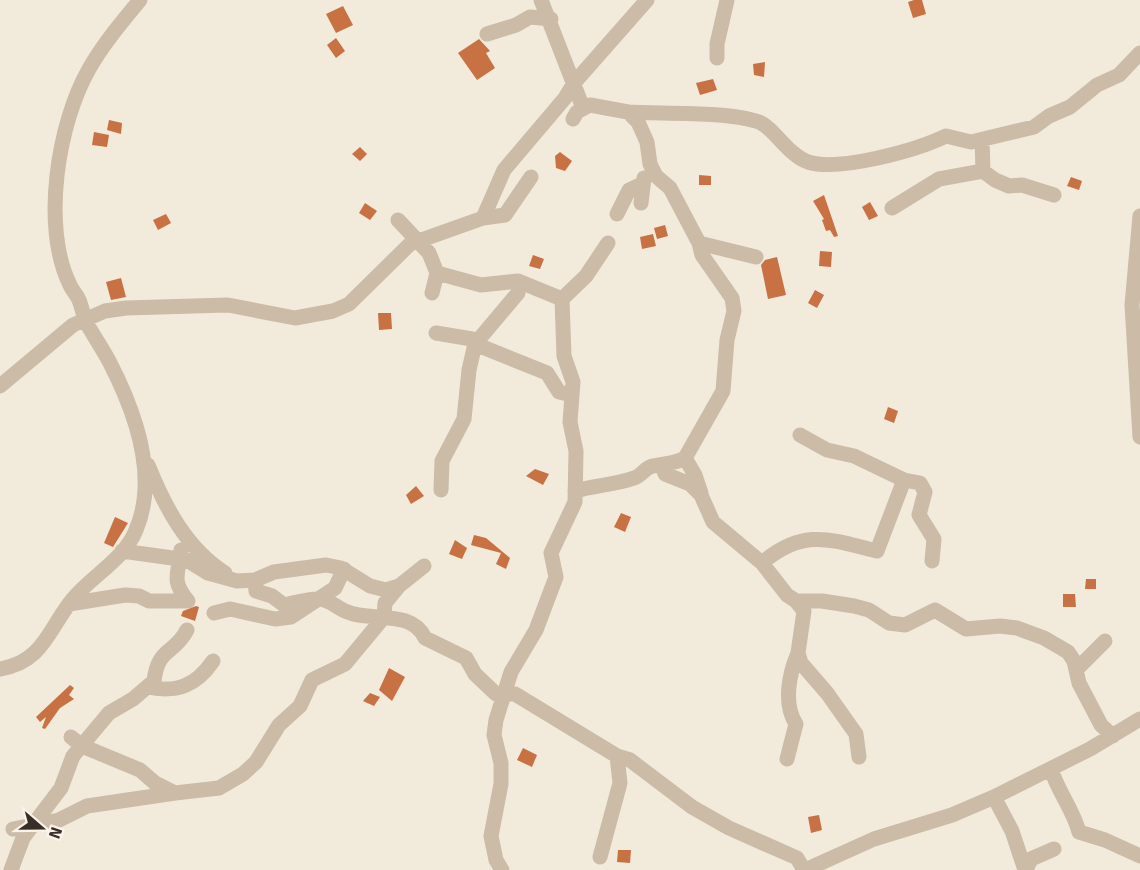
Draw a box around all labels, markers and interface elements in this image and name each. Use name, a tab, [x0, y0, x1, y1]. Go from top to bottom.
north arrow	[12, 798, 72, 858]
text: N	[44, 824, 66, 841]

